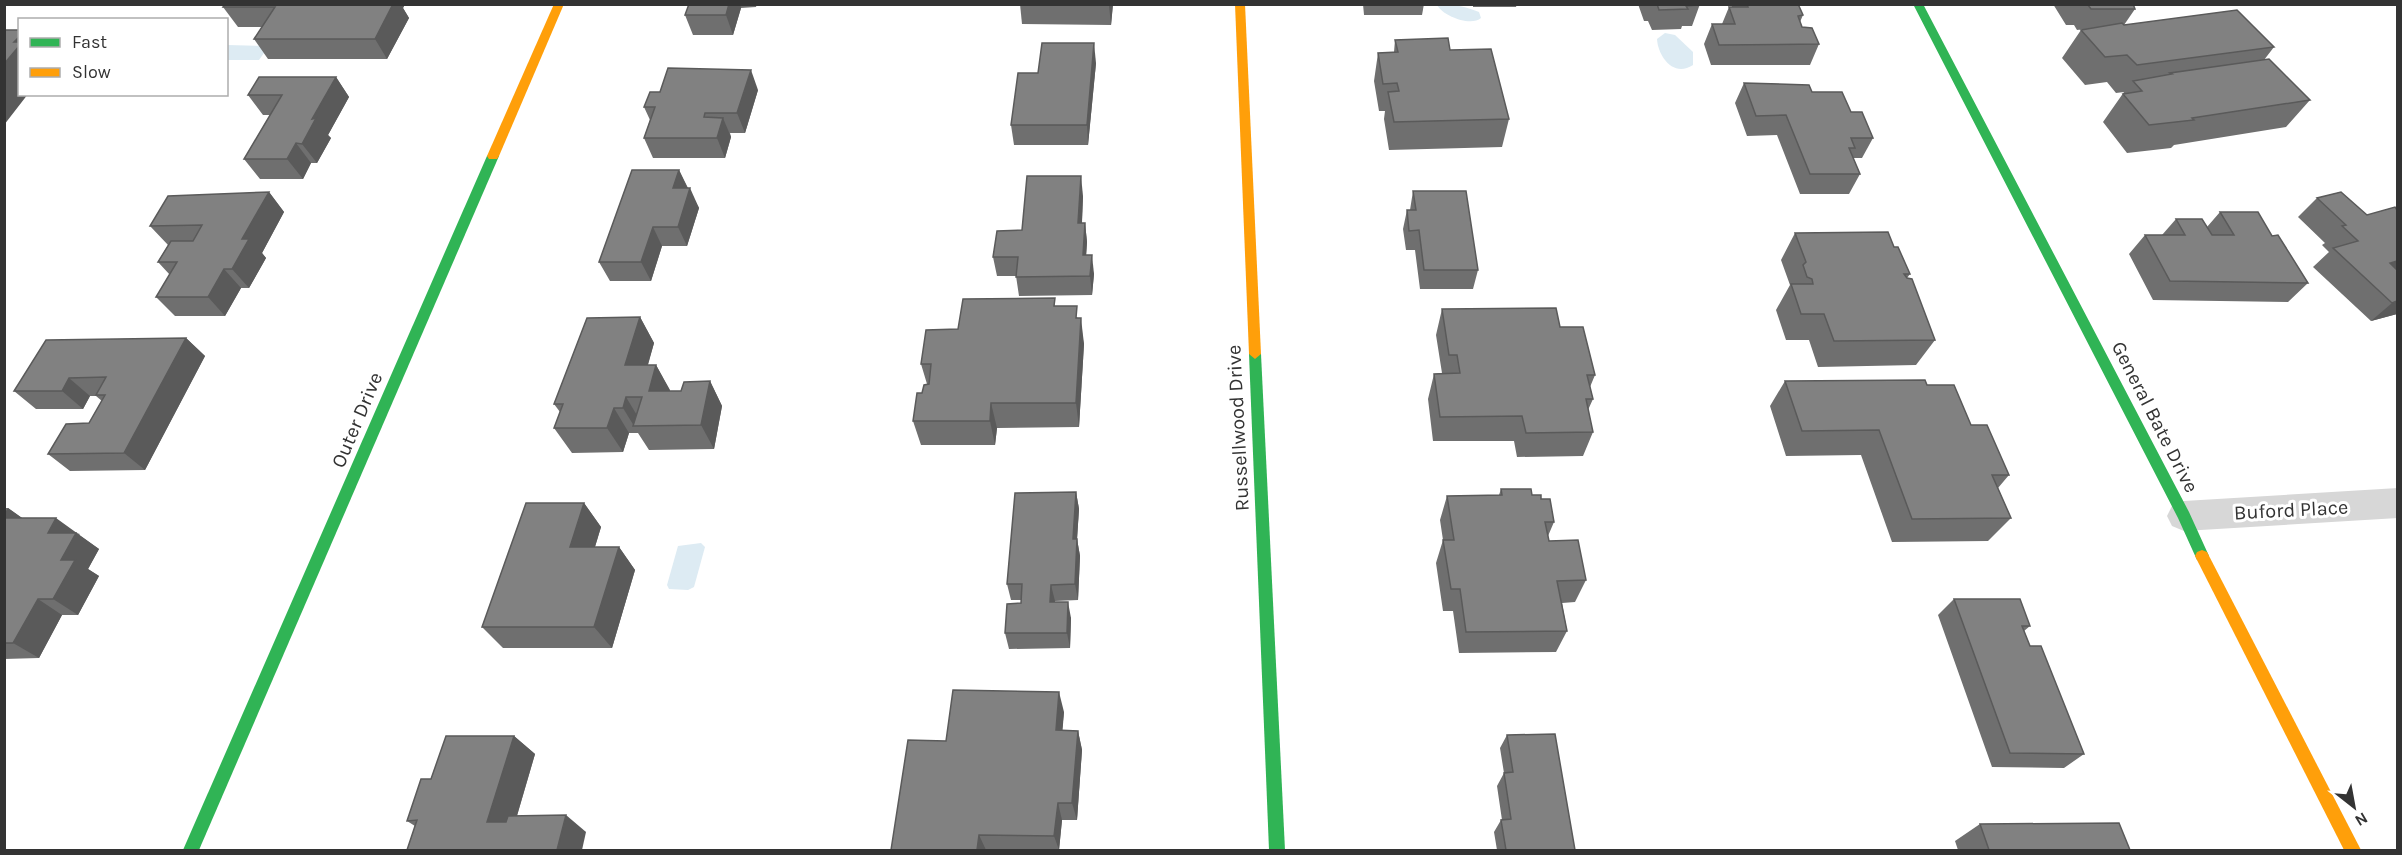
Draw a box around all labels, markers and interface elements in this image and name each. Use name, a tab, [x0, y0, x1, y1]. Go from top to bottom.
legend	[18, 18, 228, 96]
text: Fast	[72, 31, 107, 53]
text: Slow	[72, 61, 111, 83]
street label: General Bate Drive	[2107, 337, 2203, 497]
street label: Russellwood Drive	[1222, 344, 1254, 512]
street label: Outer Drive	[327, 369, 387, 471]
street label: Buford Place	[2233, 496, 2349, 524]
north arrow	[2324, 777, 2384, 837]
text: N	[2352, 808, 2371, 831]

